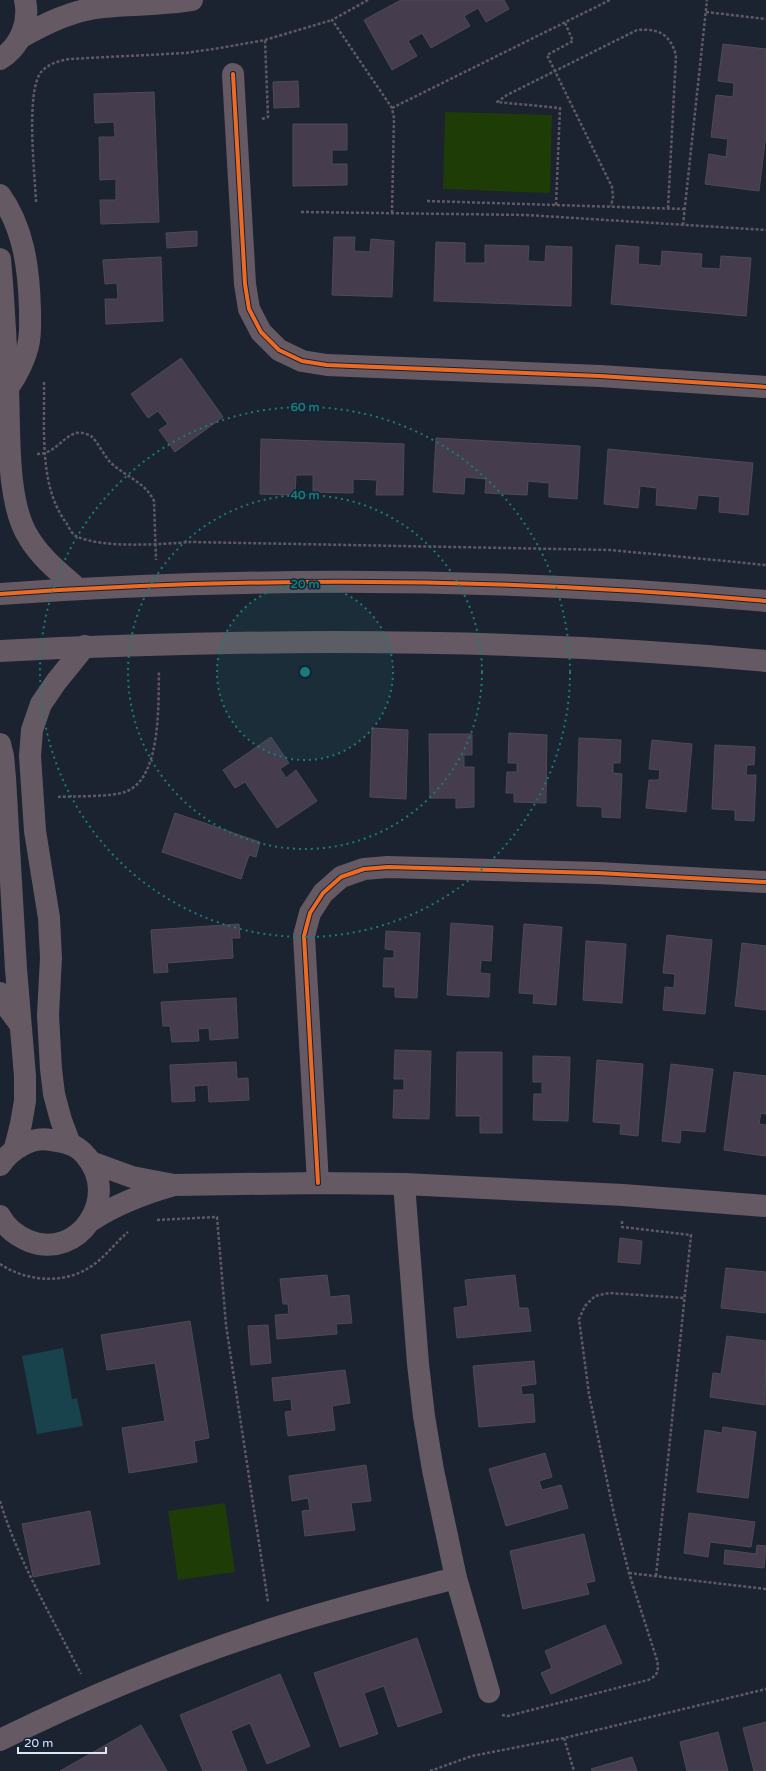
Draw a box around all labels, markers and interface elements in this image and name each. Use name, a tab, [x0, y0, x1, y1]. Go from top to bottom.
text: 60 m	[290, 400, 320, 414]
text: 40 m	[290, 488, 320, 502]
text: 20 m	[290, 577, 320, 591]
centre of rings	[298, 665, 312, 679]
scale bar	[18, 1729, 106, 1755]
text: 20 m	[24, 1736, 53, 1750]

